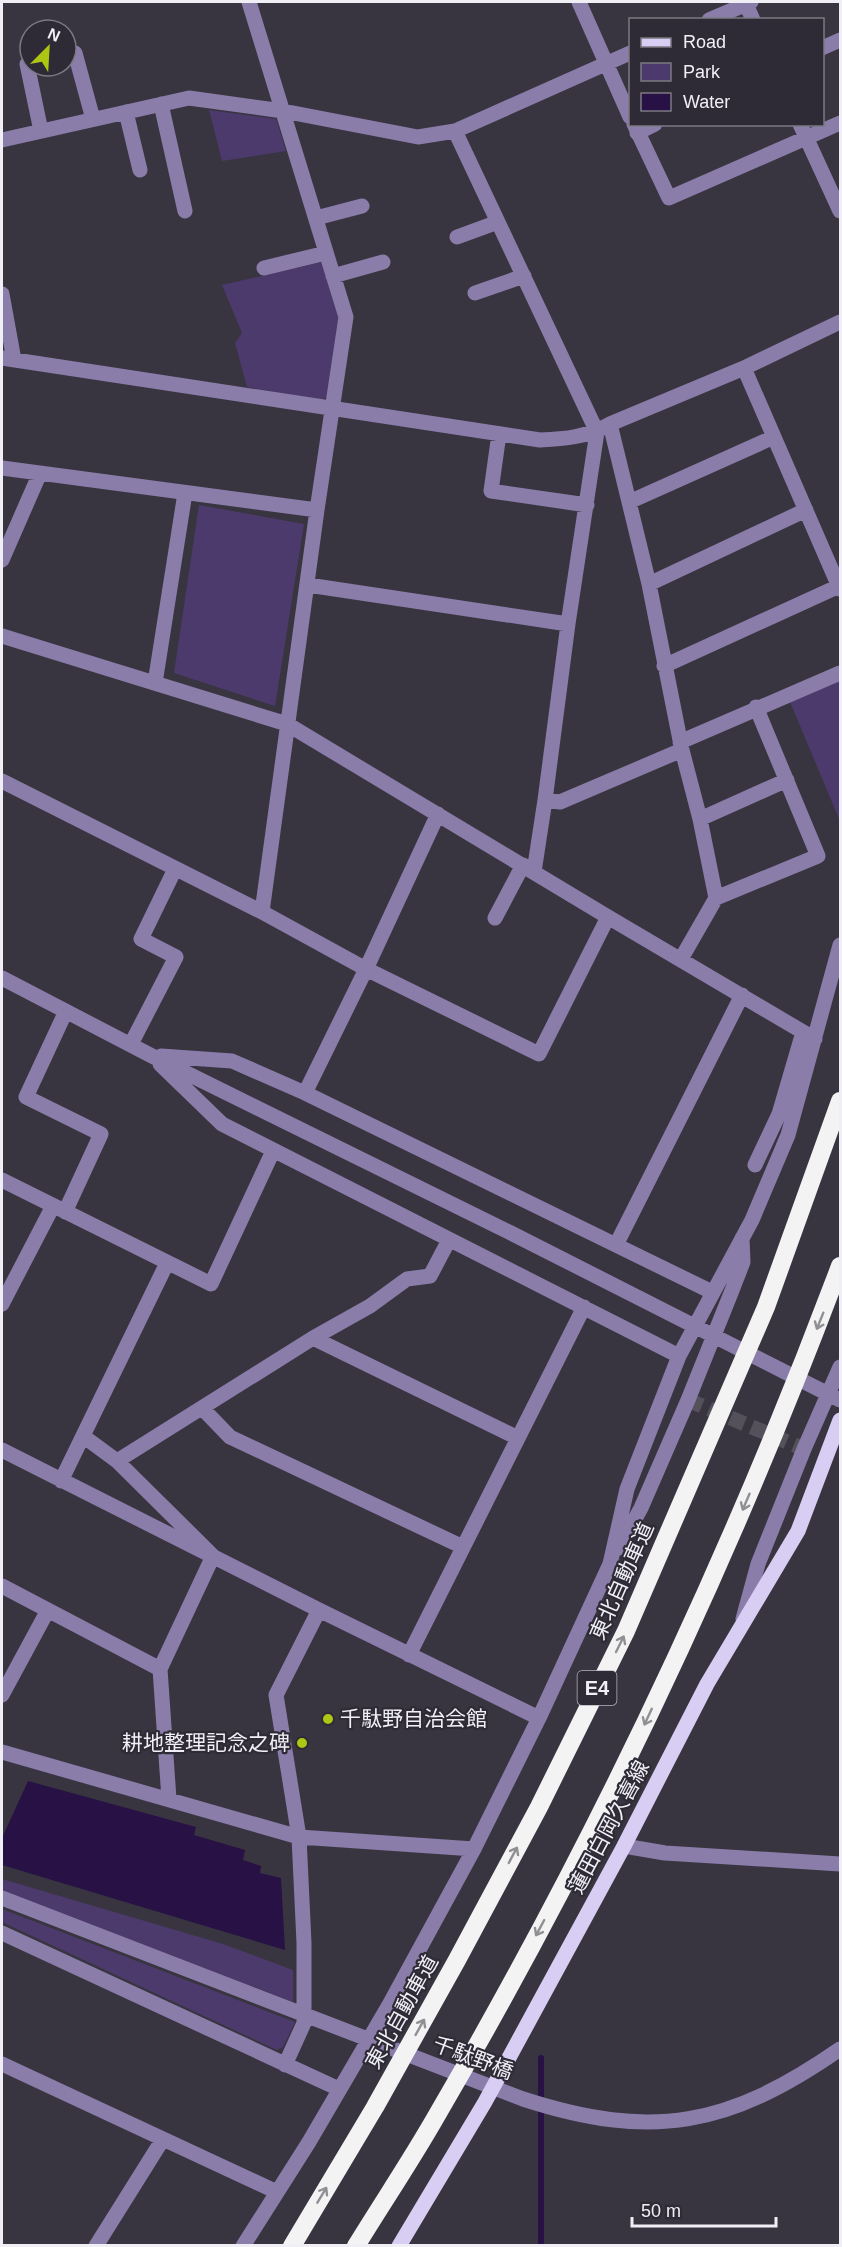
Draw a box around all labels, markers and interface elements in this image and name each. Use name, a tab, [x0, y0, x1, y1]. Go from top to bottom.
north arrow	[18, 18, 78, 78]
legend	[629, 18, 824, 126]
text: N	[45, 25, 63, 45]
text: Road	[683, 32, 726, 52]
text: Park	[683, 62, 721, 82]
text: Water	[683, 92, 730, 112]
one-way arrow	[813, 1311, 824, 1330]
one-way arrow	[740, 1492, 751, 1510]
street label: 東北自動車道	[585, 1519, 658, 1643]
one-way arrow	[614, 1635, 626, 1653]
road number: E4	[578, 1671, 616, 1705]
place label: 千駄野自治会館	[340, 1707, 487, 1730]
one-way arrow	[641, 1708, 653, 1726]
marker: 千駄野自治会館	[321, 1712, 335, 1726]
place label: 耕地整理記念之碑	[122, 1731, 290, 1754]
marker: 耕地整理記念之碑	[295, 1736, 309, 1750]
street label: 蓮田白岡久喜線	[564, 1756, 653, 1897]
one-way arrow	[508, 1847, 519, 1865]
one-way arrow	[534, 1919, 546, 1936]
street label: 東北自動車道	[361, 1951, 442, 2072]
one-way arrow	[414, 2019, 426, 2036]
street label: 千駄野橋	[430, 2032, 517, 2083]
one-way arrow	[316, 2187, 328, 2204]
scale bar	[632, 2190, 776, 2228]
text: 50 m	[641, 2201, 681, 2221]

